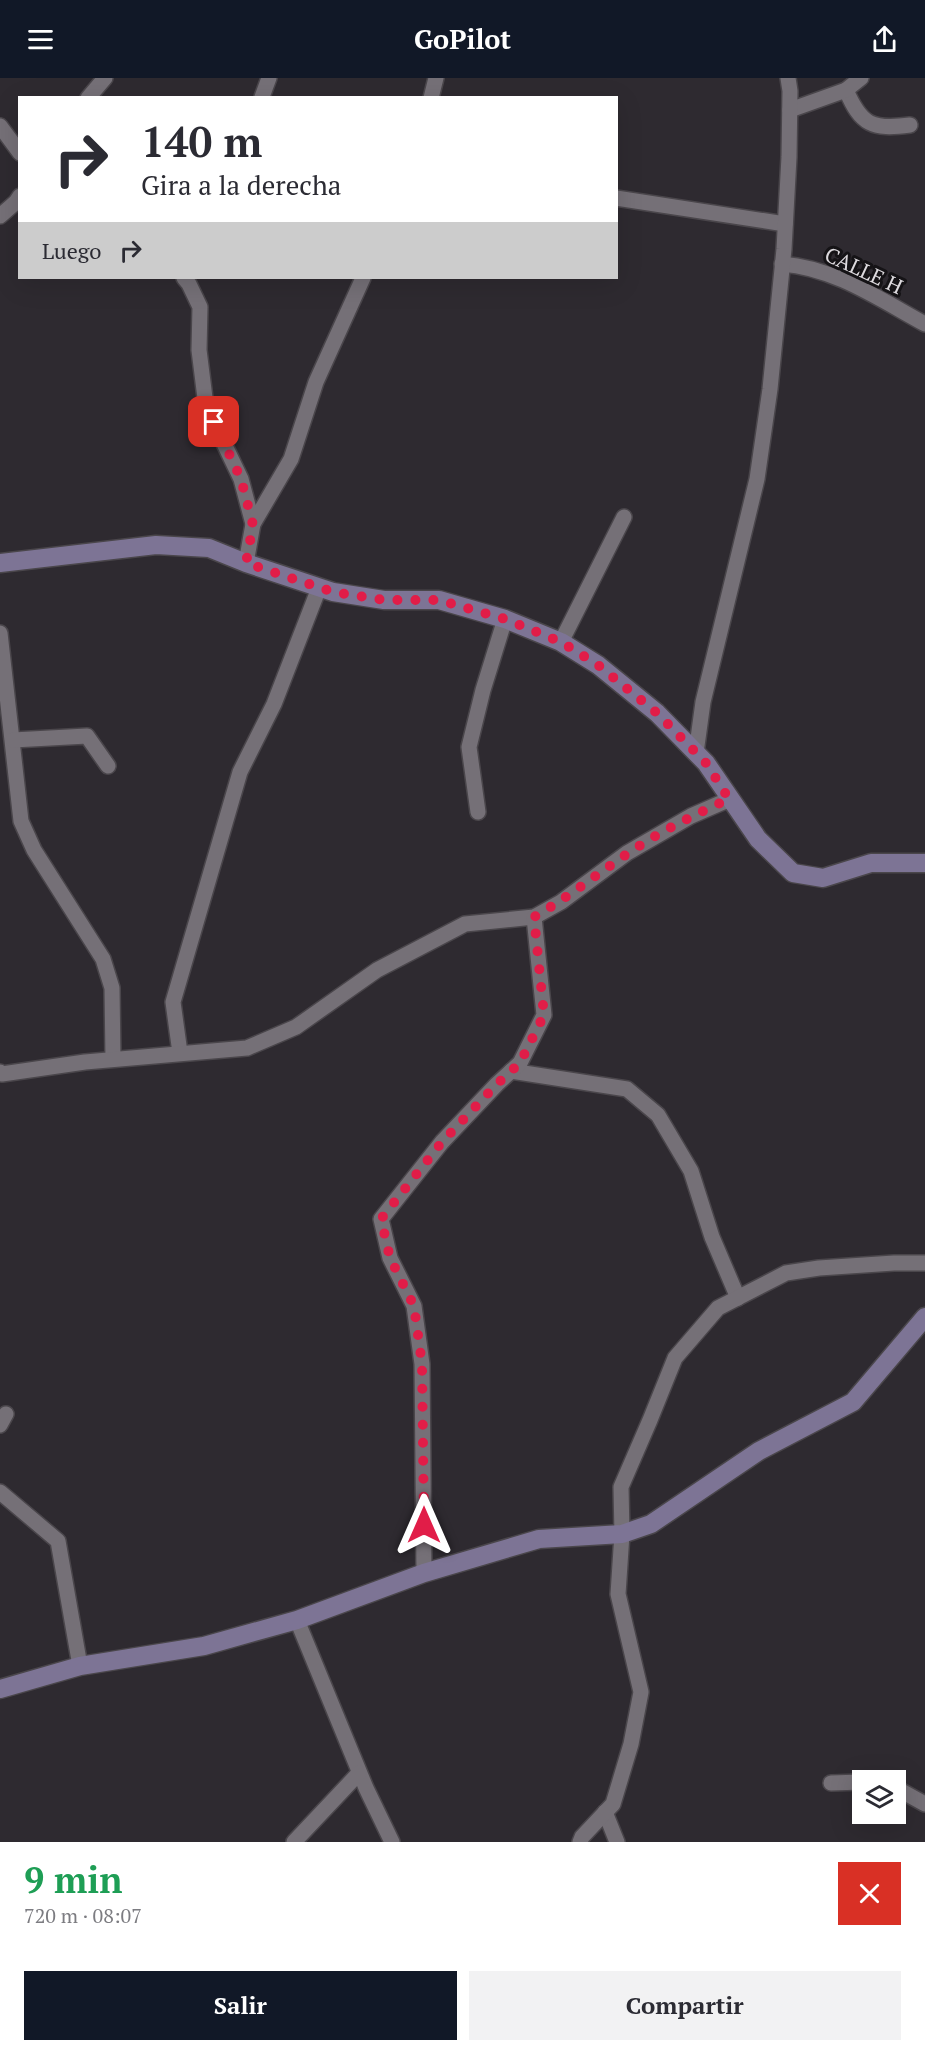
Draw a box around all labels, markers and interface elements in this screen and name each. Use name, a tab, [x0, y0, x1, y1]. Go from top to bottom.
text: GoPilot	[414, 21, 511, 57]
icon: menu	[24, 23, 57, 56]
icon: share	[868, 23, 901, 56]
text: 140 m	[141, 113, 262, 169]
icon: right	[42, 120, 120, 198]
text: Gira a la derecha	[141, 167, 341, 203]
icon: right	[114, 234, 147, 267]
text: Luego	[42, 236, 102, 265]
street label: CALLE H	[820, 240, 908, 300]
pin	[188, 396, 239, 447]
icon: arrive	[197, 405, 230, 438]
position arrow	[392, 1493, 456, 1557]
map controls	[852, 1770, 906, 1824]
button: layers	[852, 1770, 906, 1824]
text: 9 min	[24, 1856, 122, 1903]
button: close	[838, 1862, 901, 1925]
text: 720 m · 08:07	[24, 1902, 142, 1929]
button: Salir	[24, 1971, 457, 2040]
button: Compartir	[469, 1971, 901, 2040]

